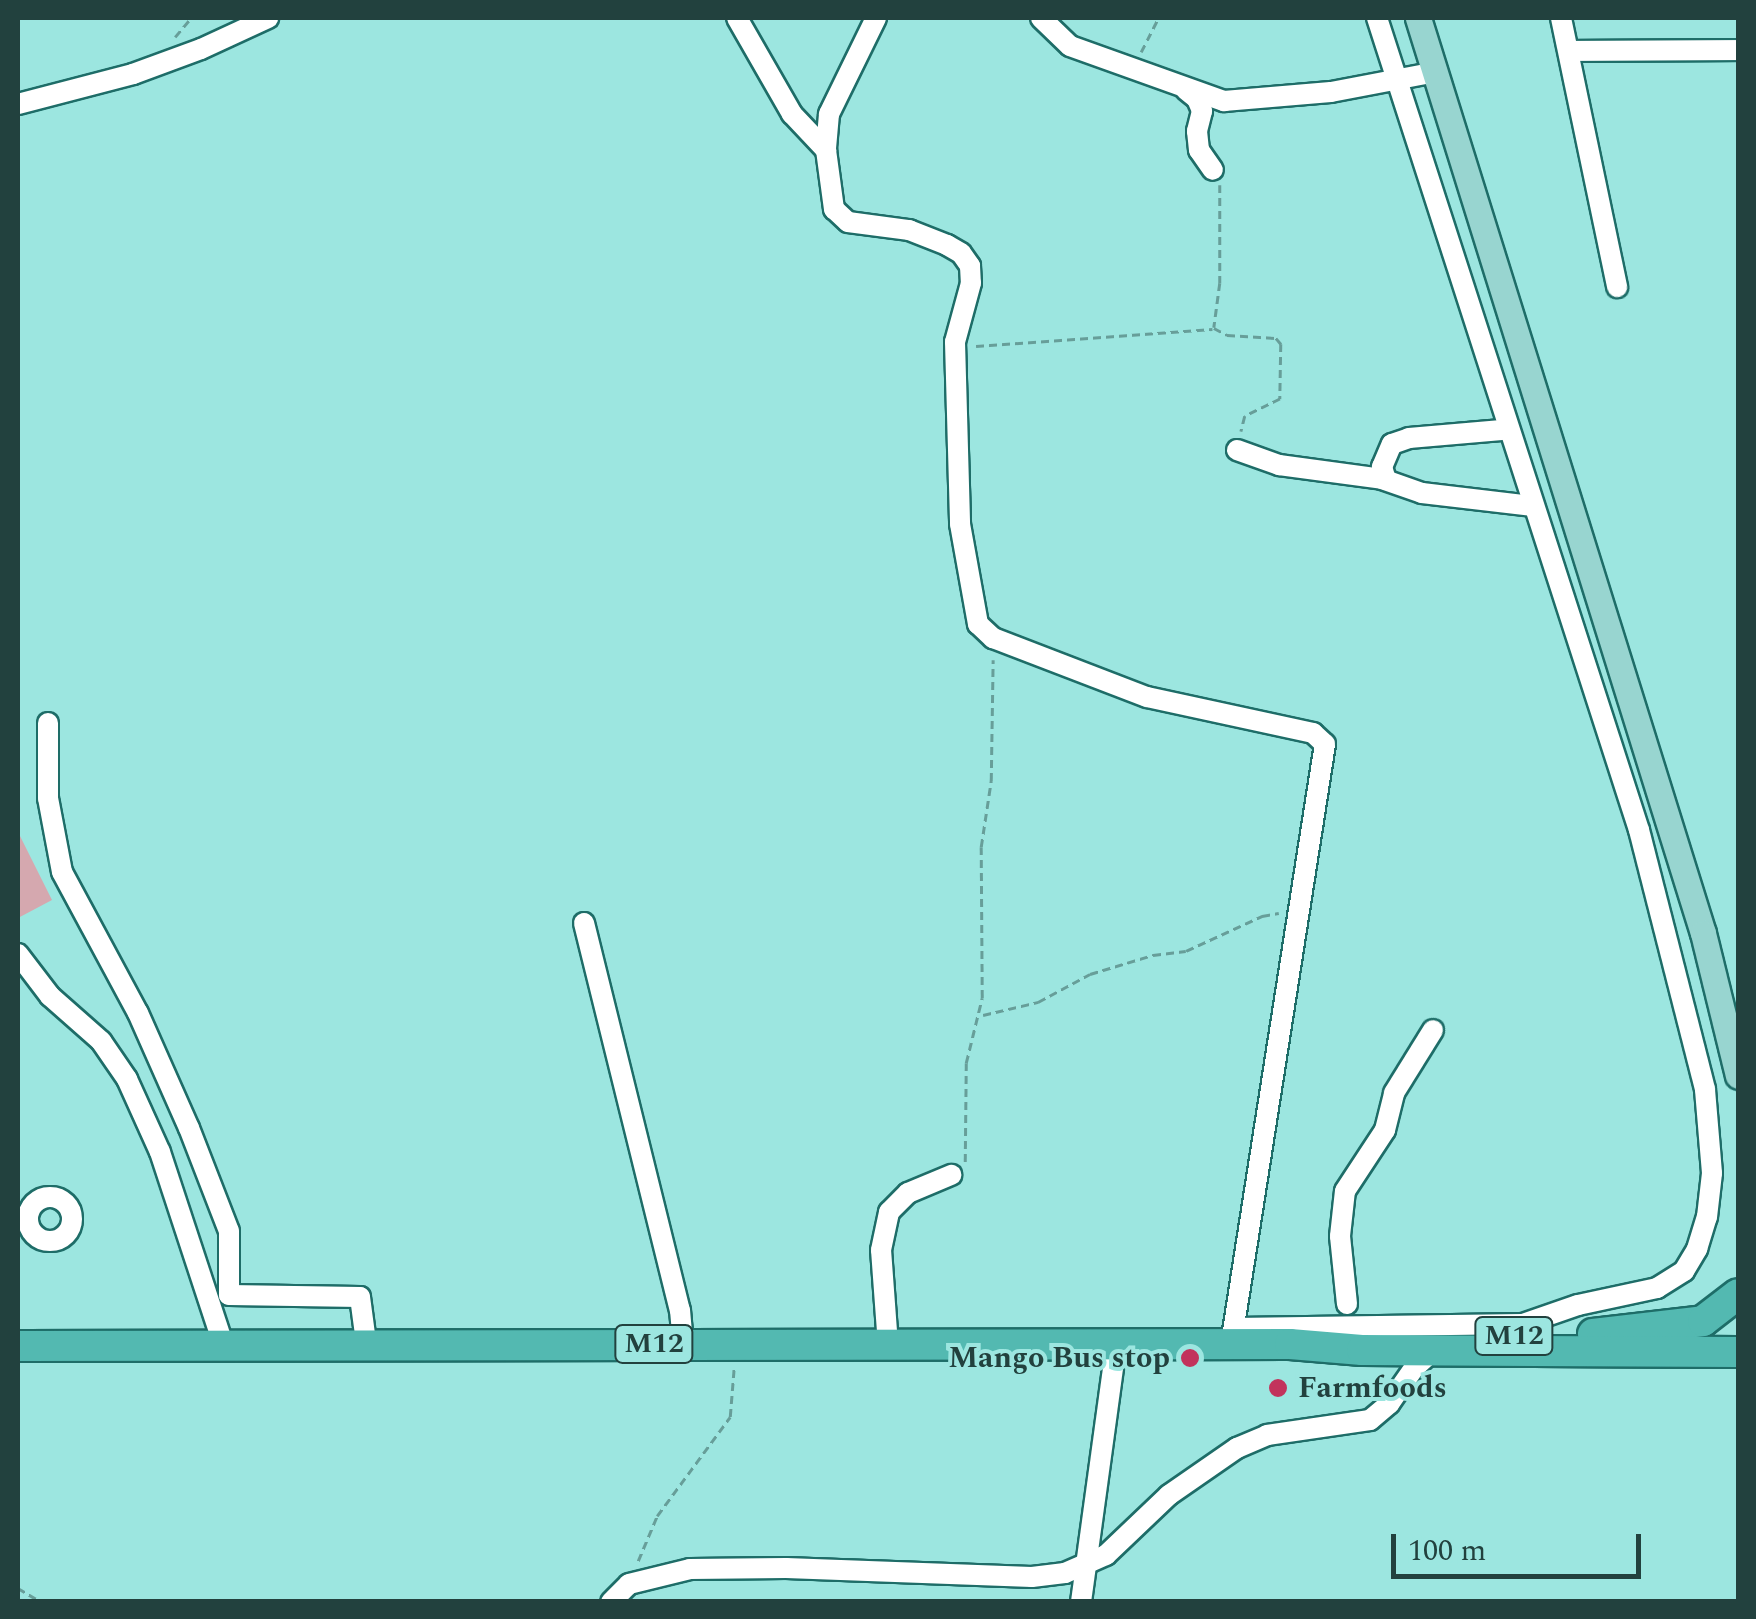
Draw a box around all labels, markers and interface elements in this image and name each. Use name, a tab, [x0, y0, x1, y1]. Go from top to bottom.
road number: M12	[1474, 1313, 1554, 1359]
road number: M12	[614, 1321, 694, 1367]
place label: Mango Bus stop	[948, 1340, 1170, 1376]
marker: Mango Bus stop	[1179, 1347, 1201, 1369]
place label: Farmfoods	[1298, 1370, 1447, 1406]
marker: Farmfoods	[1267, 1377, 1289, 1399]
scale bar	[1396, 1514, 1646, 1576]
text: 100 m	[1408, 1528, 1486, 1574]

